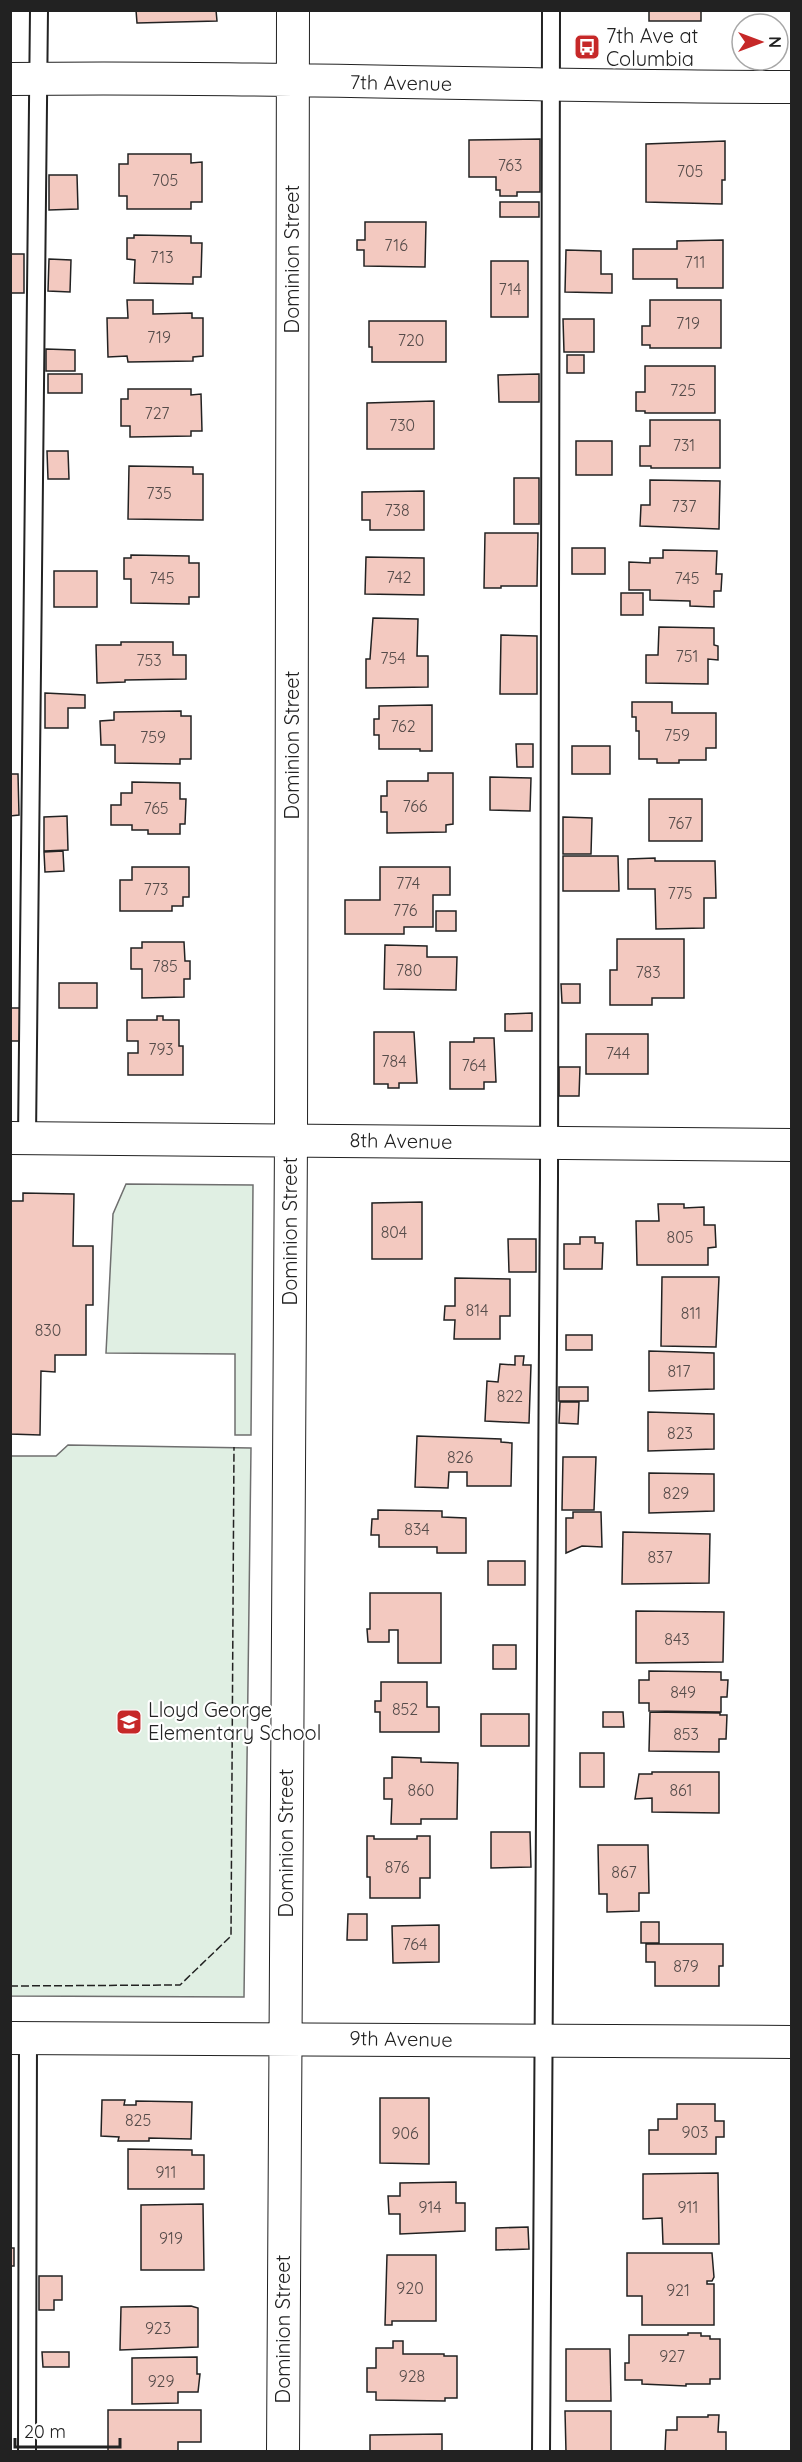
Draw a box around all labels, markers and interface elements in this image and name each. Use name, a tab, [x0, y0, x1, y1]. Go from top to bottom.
north arrow	[730, 12, 790, 72]
place label: 7th Ave at Columbia	[606, 23, 699, 71]
bus stop icon: 7th Ave at Columbia	[572, 32, 602, 62]
text: N	[765, 36, 785, 48]
street label: 7th Avenue	[350, 69, 452, 96]
house number: 763	[498, 155, 522, 175]
house number: 705	[677, 161, 703, 181]
house number: 705	[152, 170, 178, 190]
street label: Dominion Street	[279, 184, 304, 333]
house number: 716	[384, 235, 408, 255]
house number: 713	[150, 247, 174, 267]
house number: 711	[685, 252, 705, 272]
house number: 714	[498, 279, 522, 299]
house number: 719	[676, 313, 700, 333]
house number: 719	[147, 327, 171, 347]
house number: 720	[398, 330, 424, 350]
house number: 725	[670, 380, 696, 400]
house number: 727	[145, 403, 169, 423]
house number: 730	[389, 415, 415, 435]
house number: 731	[673, 435, 695, 455]
house number: 735	[146, 483, 172, 503]
house number: 737	[672, 496, 696, 516]
house number: 738	[384, 500, 410, 520]
house number: 742	[387, 567, 412, 587]
house number: 745	[150, 568, 174, 588]
house number: 745	[675, 568, 699, 588]
house number: 751	[676, 646, 698, 666]
house number: 754	[380, 648, 406, 668]
house number: 753	[136, 650, 162, 670]
street label: Dominion Street	[279, 670, 304, 819]
house number: 762	[390, 716, 416, 736]
house number: 759	[664, 725, 690, 745]
house number: 759	[140, 727, 166, 747]
house number: 766	[403, 796, 428, 816]
house number: 765	[143, 798, 169, 818]
house number: 767	[668, 813, 692, 833]
house number: 774	[396, 873, 420, 893]
house number: 773	[144, 879, 168, 899]
house number: 775	[667, 883, 693, 903]
house number: 776	[393, 900, 418, 920]
house number: 785	[152, 956, 178, 976]
house number: 780	[396, 960, 422, 980]
house number: 783	[635, 962, 661, 982]
house number: 793	[148, 1039, 174, 1059]
house number: 744	[606, 1043, 630, 1063]
house number: 784	[381, 1051, 407, 1071]
house number: 764	[461, 1055, 487, 1075]
street label: 8th Avenue	[349, 1127, 453, 1154]
street label: Dominion Street	[277, 1156, 302, 1305]
house number: 804	[381, 1222, 407, 1242]
house number: 805	[667, 1227, 693, 1247]
house number: 814	[466, 1300, 488, 1320]
house number: 811	[681, 1303, 701, 1323]
house number: 830	[35, 1320, 61, 1340]
house number: 817	[668, 1361, 690, 1381]
house number: 822	[497, 1386, 523, 1406]
house number: 823	[667, 1423, 693, 1443]
house number: 826	[447, 1447, 473, 1467]
house number: 829	[663, 1483, 689, 1503]
house number: 834	[404, 1519, 430, 1539]
house number: 837	[647, 1547, 673, 1567]
house number: 843	[664, 1629, 690, 1649]
house number: 849	[670, 1682, 696, 1702]
place label: Lloyd George Elementary School	[148, 1697, 321, 1745]
house number: 852	[392, 1699, 418, 1719]
school or university icon: Lloyd George Elementary School	[114, 1707, 144, 1737]
house number: 853	[673, 1724, 699, 1744]
street label: Dominion Street	[273, 1768, 298, 1917]
house number: 860	[408, 1780, 434, 1800]
house number: 861	[669, 1780, 693, 1800]
house number: 876	[385, 1857, 410, 1877]
house number: 867	[611, 1862, 637, 1882]
house number: 764	[402, 1934, 428, 1954]
house number: 879	[673, 1956, 699, 1976]
street label: 9th Avenue	[349, 2025, 453, 2052]
house number: 825	[125, 2110, 151, 2130]
house number: 903	[682, 2122, 708, 2142]
house number: 906	[391, 2123, 419, 2143]
house number: 911	[156, 2162, 176, 2182]
house number: 914	[418, 2197, 442, 2217]
house number: 911	[678, 2197, 698, 2217]
house number: 919	[159, 2228, 183, 2248]
street label: Dominion Street	[270, 2254, 295, 2403]
house number: 920	[396, 2278, 424, 2298]
house number: 921	[666, 2280, 690, 2300]
house number: 923	[145, 2318, 171, 2338]
house number: 927	[659, 2346, 685, 2366]
house number: 928	[399, 2366, 425, 2386]
house number: 929	[148, 2371, 174, 2391]
scale bar	[15, 2411, 120, 2449]
text: 20 m	[24, 2420, 66, 2443]

